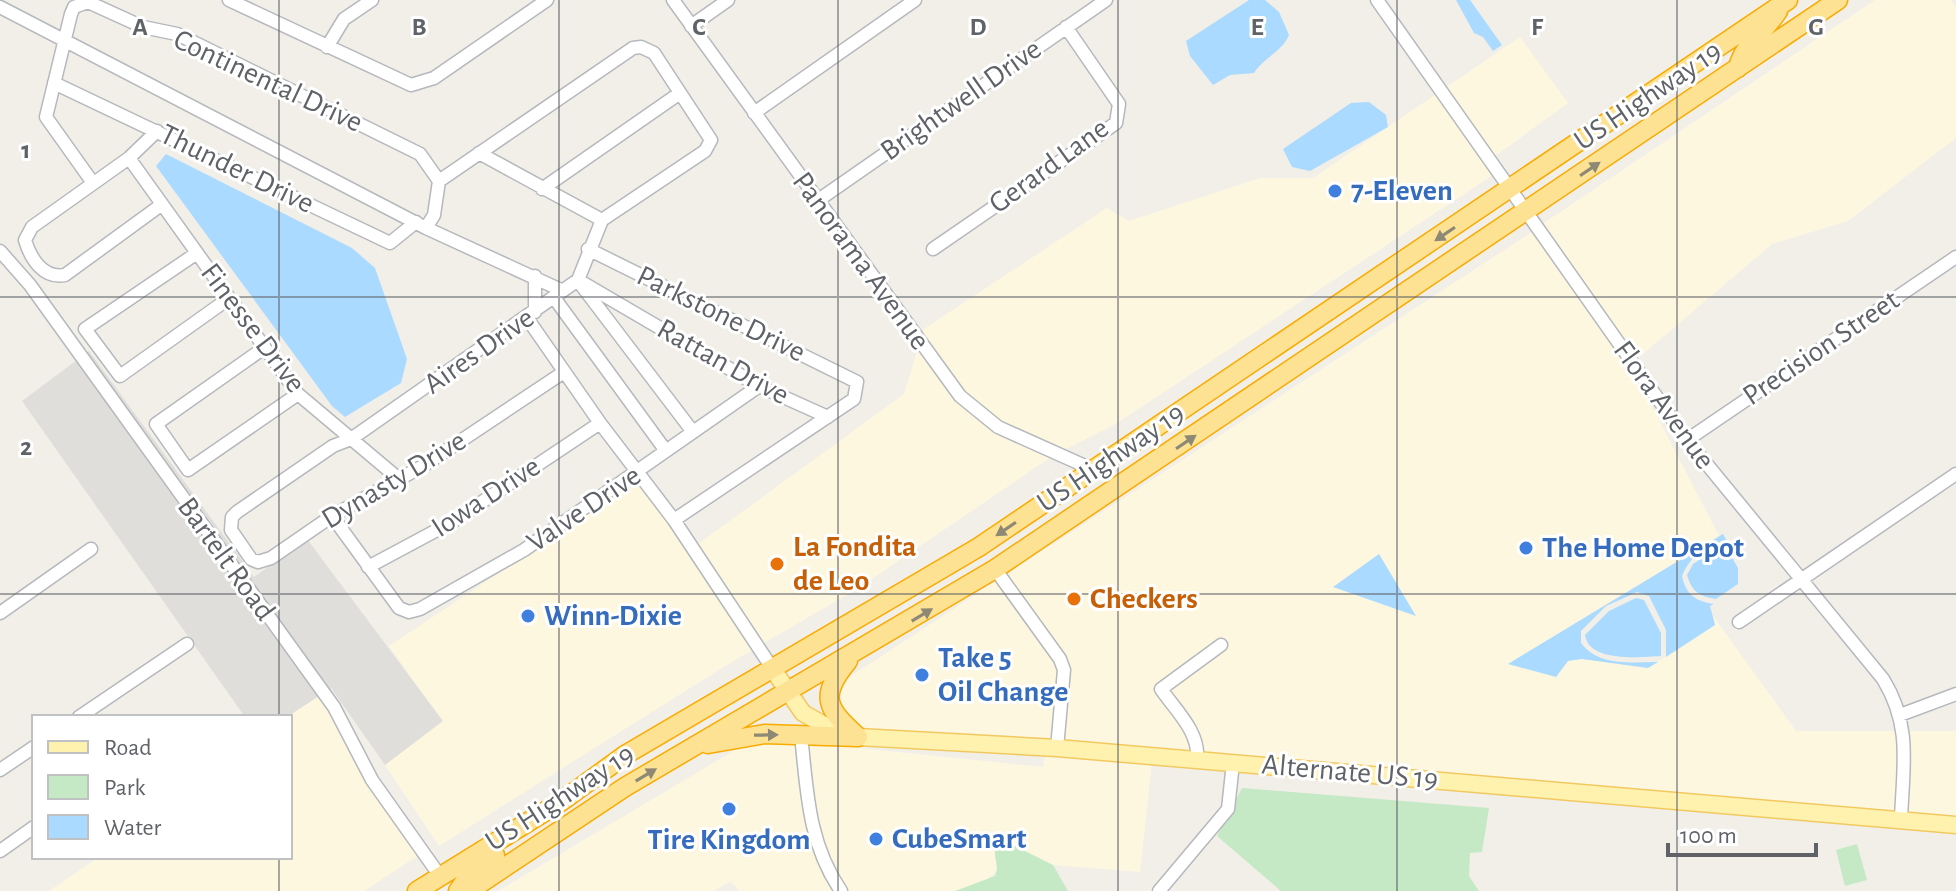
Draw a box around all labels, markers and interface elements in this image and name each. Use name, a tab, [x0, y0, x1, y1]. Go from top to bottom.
text: A	[132, 14, 148, 40]
text: B	[411, 14, 427, 40]
text: C	[692, 14, 706, 40]
text: D	[969, 14, 987, 40]
text: E	[1250, 14, 1264, 40]
text: F	[1531, 14, 1544, 40]
text: G	[1808, 14, 1824, 40]
street label: Continental Drive	[169, 24, 367, 138]
street label: Brightwell Drive	[875, 34, 1047, 166]
street label: US Highway 19	[1569, 36, 1727, 156]
street label: Gerard Lane	[984, 113, 1114, 219]
street label: Thunder Drive	[155, 119, 319, 219]
text: 1	[21, 137, 31, 163]
one-way arrow	[1579, 162, 1600, 177]
street label: Panorama Avenue	[787, 167, 935, 355]
place label: 7-Eleven	[1351, 176, 1453, 206]
marker: 7-Eleven	[1326, 182, 1344, 200]
one-way arrow	[1434, 226, 1455, 241]
street label: Finesse Drive	[195, 258, 311, 398]
street label: Parkstone Drive	[632, 260, 810, 368]
street label: Precision Street	[1737, 285, 1905, 411]
street label: Aires Drive	[419, 302, 539, 400]
street label: Rattan Drive	[652, 314, 794, 410]
street label: Flora Avenue	[1608, 335, 1720, 475]
street label: US Highway 19	[1032, 398, 1190, 518]
street label: Dynasty Drive	[317, 425, 471, 535]
text: 2	[20, 434, 32, 460]
one-way arrow	[1175, 435, 1196, 450]
street label: Iowa Drive	[426, 451, 546, 543]
street label: Valve Drive	[522, 460, 646, 558]
street label: Bartelt Road	[172, 492, 280, 626]
one-way arrow	[995, 521, 1017, 535]
place label: La Fondita de Leo	[793, 532, 917, 596]
place label: The Home Depot	[1542, 533, 1744, 563]
marker: The Home Depot	[1517, 539, 1535, 557]
marker: La Fondita de Leo	[768, 555, 786, 573]
place label: Checkers	[1090, 584, 1198, 614]
marker: Checkers	[1065, 590, 1083, 608]
place label: Winn-Dixie	[544, 601, 682, 631]
marker: Winn-Dixie	[519, 607, 537, 625]
one-way arrow	[910, 608, 933, 623]
place label: Take 5 Oil Change	[938, 643, 1068, 707]
marker: Take 5 Oil Change	[913, 666, 931, 684]
legend	[32, 715, 292, 859]
one-way arrow	[754, 728, 780, 741]
text: Road	[104, 736, 152, 760]
street label: US Highway 19	[480, 739, 640, 857]
street label: Alternate US 19	[1261, 749, 1439, 795]
one-way arrow	[635, 768, 657, 782]
text: Park	[104, 776, 145, 800]
marker: Tire Kingdom	[720, 800, 738, 818]
scale bar	[1668, 807, 1816, 857]
text: Water	[104, 816, 162, 840]
place label: CubeSmart	[892, 824, 1026, 854]
text: 100 m	[1680, 824, 1737, 848]
place label: Tire Kingdom	[648, 825, 810, 855]
marker: CubeSmart	[867, 830, 885, 848]

